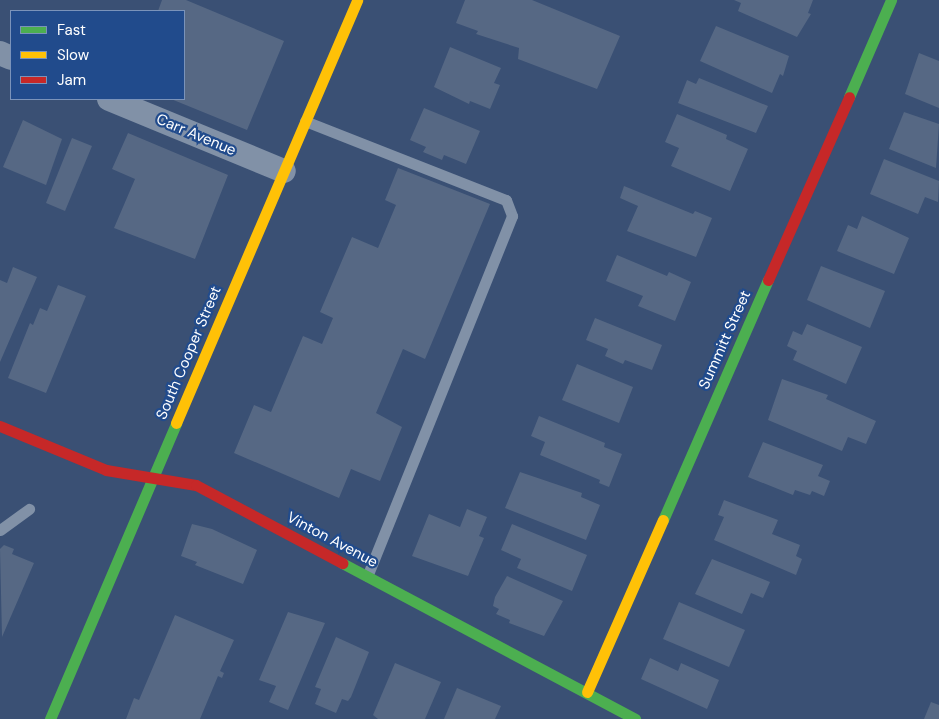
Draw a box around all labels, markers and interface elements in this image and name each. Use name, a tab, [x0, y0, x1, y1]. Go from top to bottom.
legend	[10, 10, 185, 100]
text: Fast	[57, 20, 86, 40]
text: Slow	[57, 45, 89, 65]
text: Jam	[57, 70, 86, 90]
street label: Carr Avenue	[153, 110, 239, 160]
street label: South Cooper Street	[153, 284, 225, 422]
street label: Summitt Street	[695, 288, 755, 392]
street label: Vinton Avenue	[283, 508, 381, 572]

